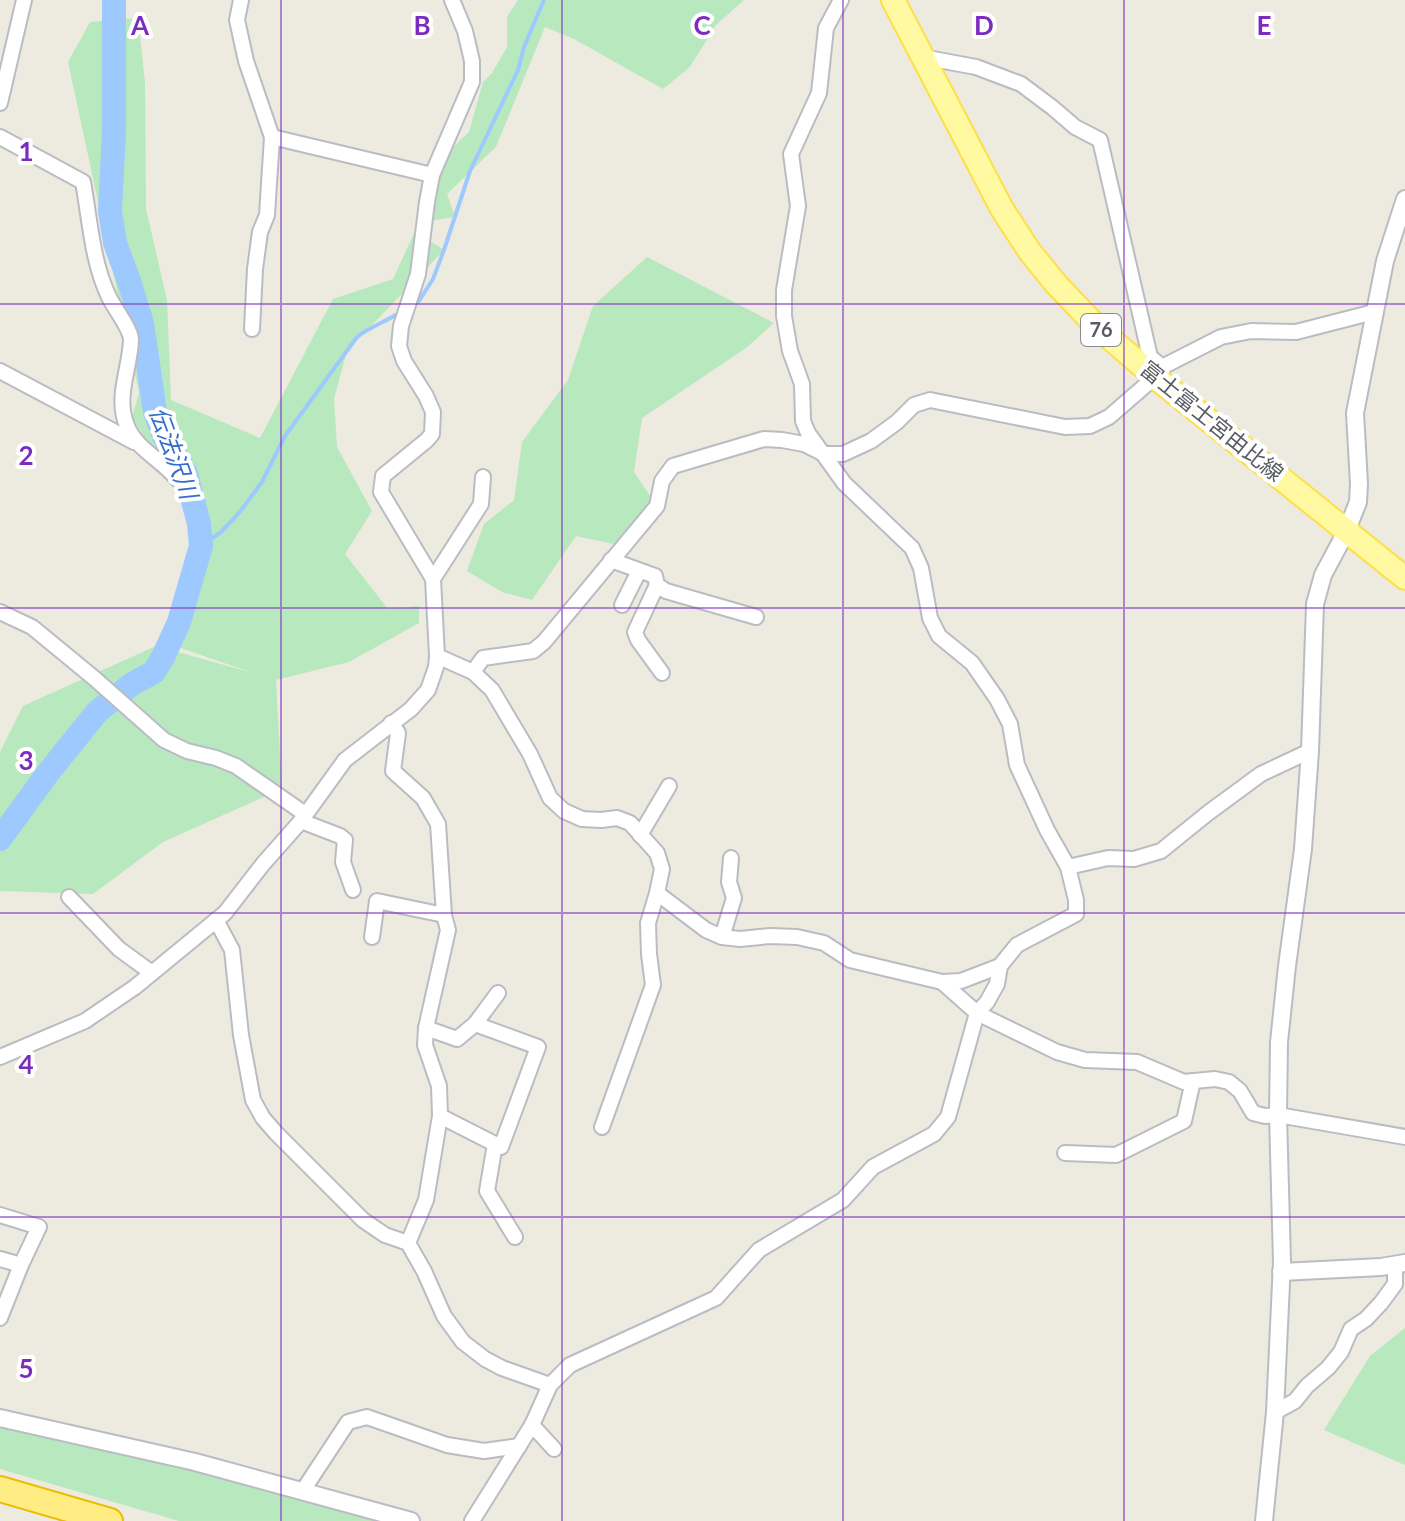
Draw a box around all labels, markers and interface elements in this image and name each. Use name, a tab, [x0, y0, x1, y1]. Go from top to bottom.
text: A	[130, 9, 150, 41]
text: B	[413, 9, 431, 41]
text: C	[693, 9, 711, 41]
text: D	[974, 9, 994, 41]
text: E	[1257, 9, 1271, 41]
text: 1	[18, 135, 34, 167]
road number: 76	[1081, 314, 1121, 346]
street label: 富士富士宮由比線	[1135, 355, 1289, 486]
water label: 伝法沢川	[144, 402, 205, 505]
text: 2	[18, 439, 34, 471]
text: 3	[18, 744, 34, 776]
text: 4	[18, 1048, 34, 1080]
text: 5	[18, 1352, 34, 1384]

